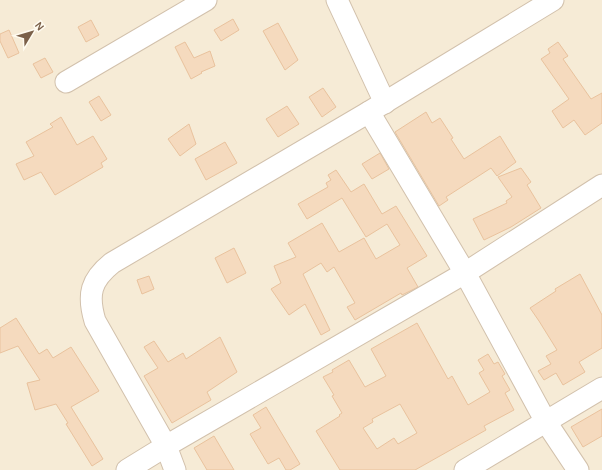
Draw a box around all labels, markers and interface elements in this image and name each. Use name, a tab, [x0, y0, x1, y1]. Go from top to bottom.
north arrow	[12, 12, 52, 52]
text: N	[32, 19, 47, 33]

